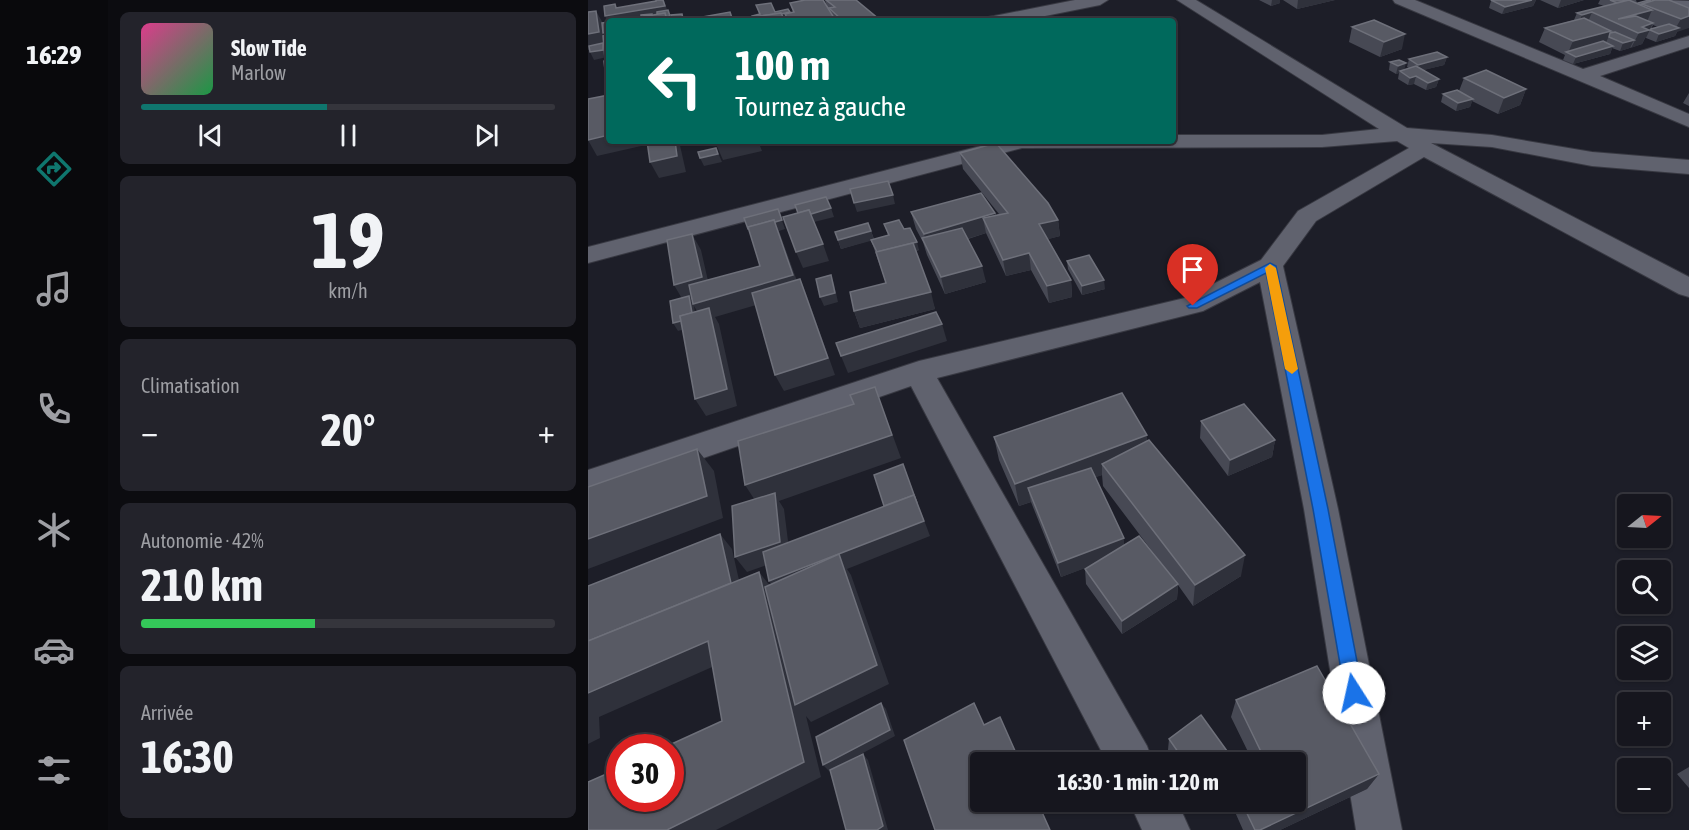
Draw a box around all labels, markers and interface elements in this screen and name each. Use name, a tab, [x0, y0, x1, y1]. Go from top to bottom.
text: Slow Tide	[231, 35, 307, 61]
text: 16:29	[26, 39, 82, 70]
text: 100 m	[735, 41, 830, 89]
icon: left	[636, 42, 714, 120]
text: Marlow	[231, 61, 286, 84]
text: Tournez à gauche	[735, 91, 906, 122]
icon: previous	[194, 119, 227, 152]
icon: pause	[332, 119, 365, 152]
icon: next	[470, 119, 503, 152]
icon: directions	[33, 148, 75, 190]
text: 19	[311, 195, 385, 285]
pin	[1167, 244, 1218, 306]
icon: arrive	[1176, 253, 1209, 286]
icon: music	[33, 268, 75, 310]
text: km/h	[328, 279, 368, 302]
text: Climatisation	[141, 374, 240, 397]
icon: phone	[33, 388, 75, 430]
text: 20°	[321, 404, 375, 456]
text: −	[141, 412, 158, 450]
text: +	[538, 412, 555, 450]
north arrow	[1617, 494, 1671, 548]
map controls	[1617, 494, 1671, 812]
icon: climate	[33, 509, 75, 551]
text: Autonomie · 42%	[141, 529, 264, 552]
text: 210 km	[141, 559, 263, 611]
button: search	[1617, 560, 1671, 614]
button: layers	[1617, 626, 1671, 680]
icon: car	[33, 629, 75, 671]
position arrow	[1322, 661, 1386, 725]
button: +	[1617, 692, 1671, 746]
text: Arrivée	[141, 701, 193, 724]
text: 16:30	[141, 731, 234, 783]
speed limit sign: 30	[606, 734, 684, 812]
icon: filters	[33, 749, 75, 791]
button: −	[1617, 758, 1671, 812]
text: 16:30 · 1 min · 120 m	[1057, 769, 1219, 795]

